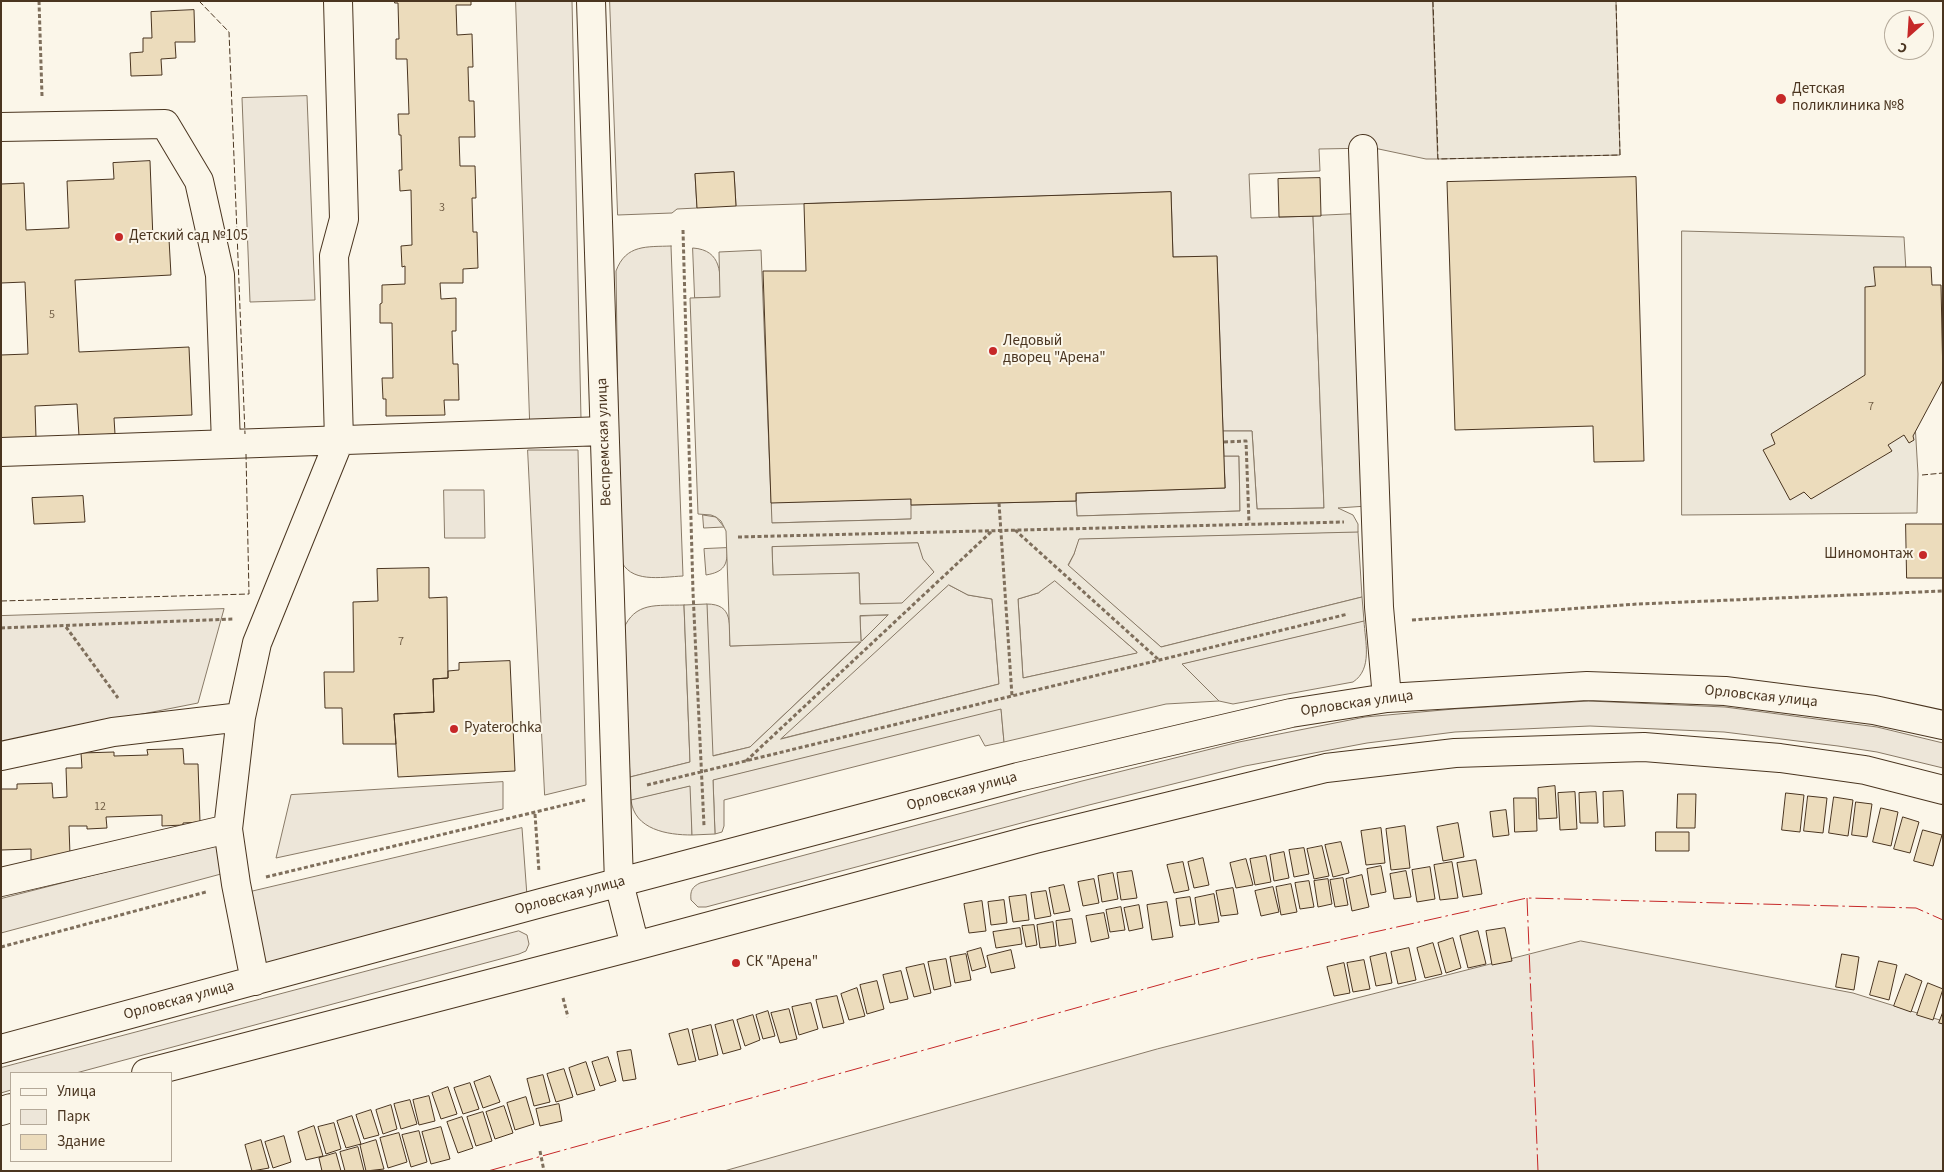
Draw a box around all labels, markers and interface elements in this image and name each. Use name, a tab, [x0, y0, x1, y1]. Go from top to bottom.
north arrow	[1884, 10, 1934, 60]
text: С	[1895, 37, 1911, 58]
place label: Детская поликлиника №8	[1792, 81, 1904, 116]
marker: Детская поликлиника №8	[1774, 92, 1788, 106]
house number: 3	[439, 201, 445, 215]
place label: Детский сад №105	[129, 228, 248, 246]
marker: Детский сад №105	[113, 231, 125, 243]
house number: 5	[49, 308, 55, 322]
place label: Ледовый дворец "Арена"	[1003, 333, 1106, 368]
marker: Ледовый дворец "Арена"	[987, 345, 999, 357]
street label: Веспремская улица	[594, 378, 616, 506]
house number: 7	[1868, 400, 1874, 414]
place label: Шиномонтаж	[1824, 546, 1913, 564]
marker: Шиномонтаж	[1917, 549, 1929, 561]
house number: 7	[398, 635, 404, 649]
street label: Орловская улица	[1704, 682, 1818, 712]
street label: Орловская улица	[1299, 687, 1415, 721]
place label: Pyaterochka	[464, 720, 542, 738]
marker: Pyaterochka	[448, 723, 460, 735]
street label: Орловская улица	[905, 769, 1019, 815]
house number: 12	[94, 800, 106, 814]
street label: Орловская улица	[513, 873, 627, 919]
place label: СК "Арена"	[746, 954, 818, 972]
marker: СК "Арена"	[730, 957, 742, 969]
street label: Орловская улица	[122, 978, 236, 1024]
legend	[10, 1072, 172, 1162]
text: Улица	[57, 1081, 96, 1102]
text: Парк	[57, 1106, 90, 1127]
text: Здание	[57, 1131, 105, 1152]

